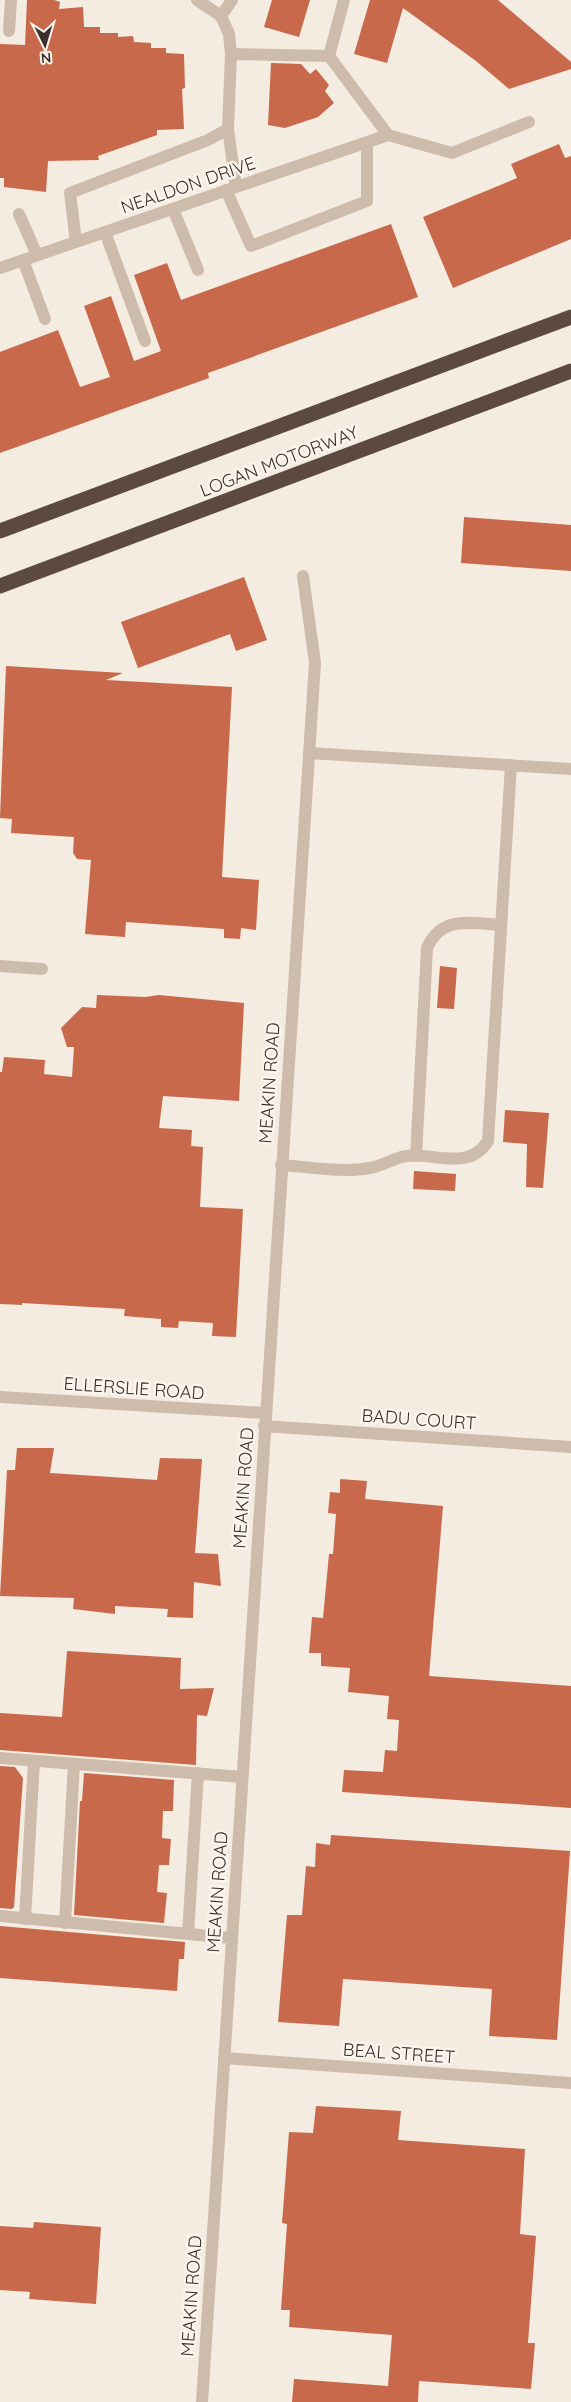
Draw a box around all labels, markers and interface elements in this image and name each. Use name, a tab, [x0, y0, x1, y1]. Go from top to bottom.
north arrow	[20, 20, 70, 70]
text: N	[40, 49, 52, 67]
street label: NEALDON DRIVE	[118, 151, 258, 219]
street label: LOGAN MOTORWAY	[196, 420, 362, 502]
street label: MEAKIN ROAD	[253, 1021, 285, 1144]
street label: ELLERSLIE ROAD	[63, 1372, 205, 1404]
street label: BADU COURT	[361, 1404, 477, 1434]
street label: MEAKIN ROAD	[227, 1426, 259, 1549]
street label: MEAKIN ROAD	[201, 1830, 233, 1953]
street label: BEAL STREET	[342, 2038, 456, 2068]
street label: MEAKIN ROAD	[175, 2234, 207, 2357]

